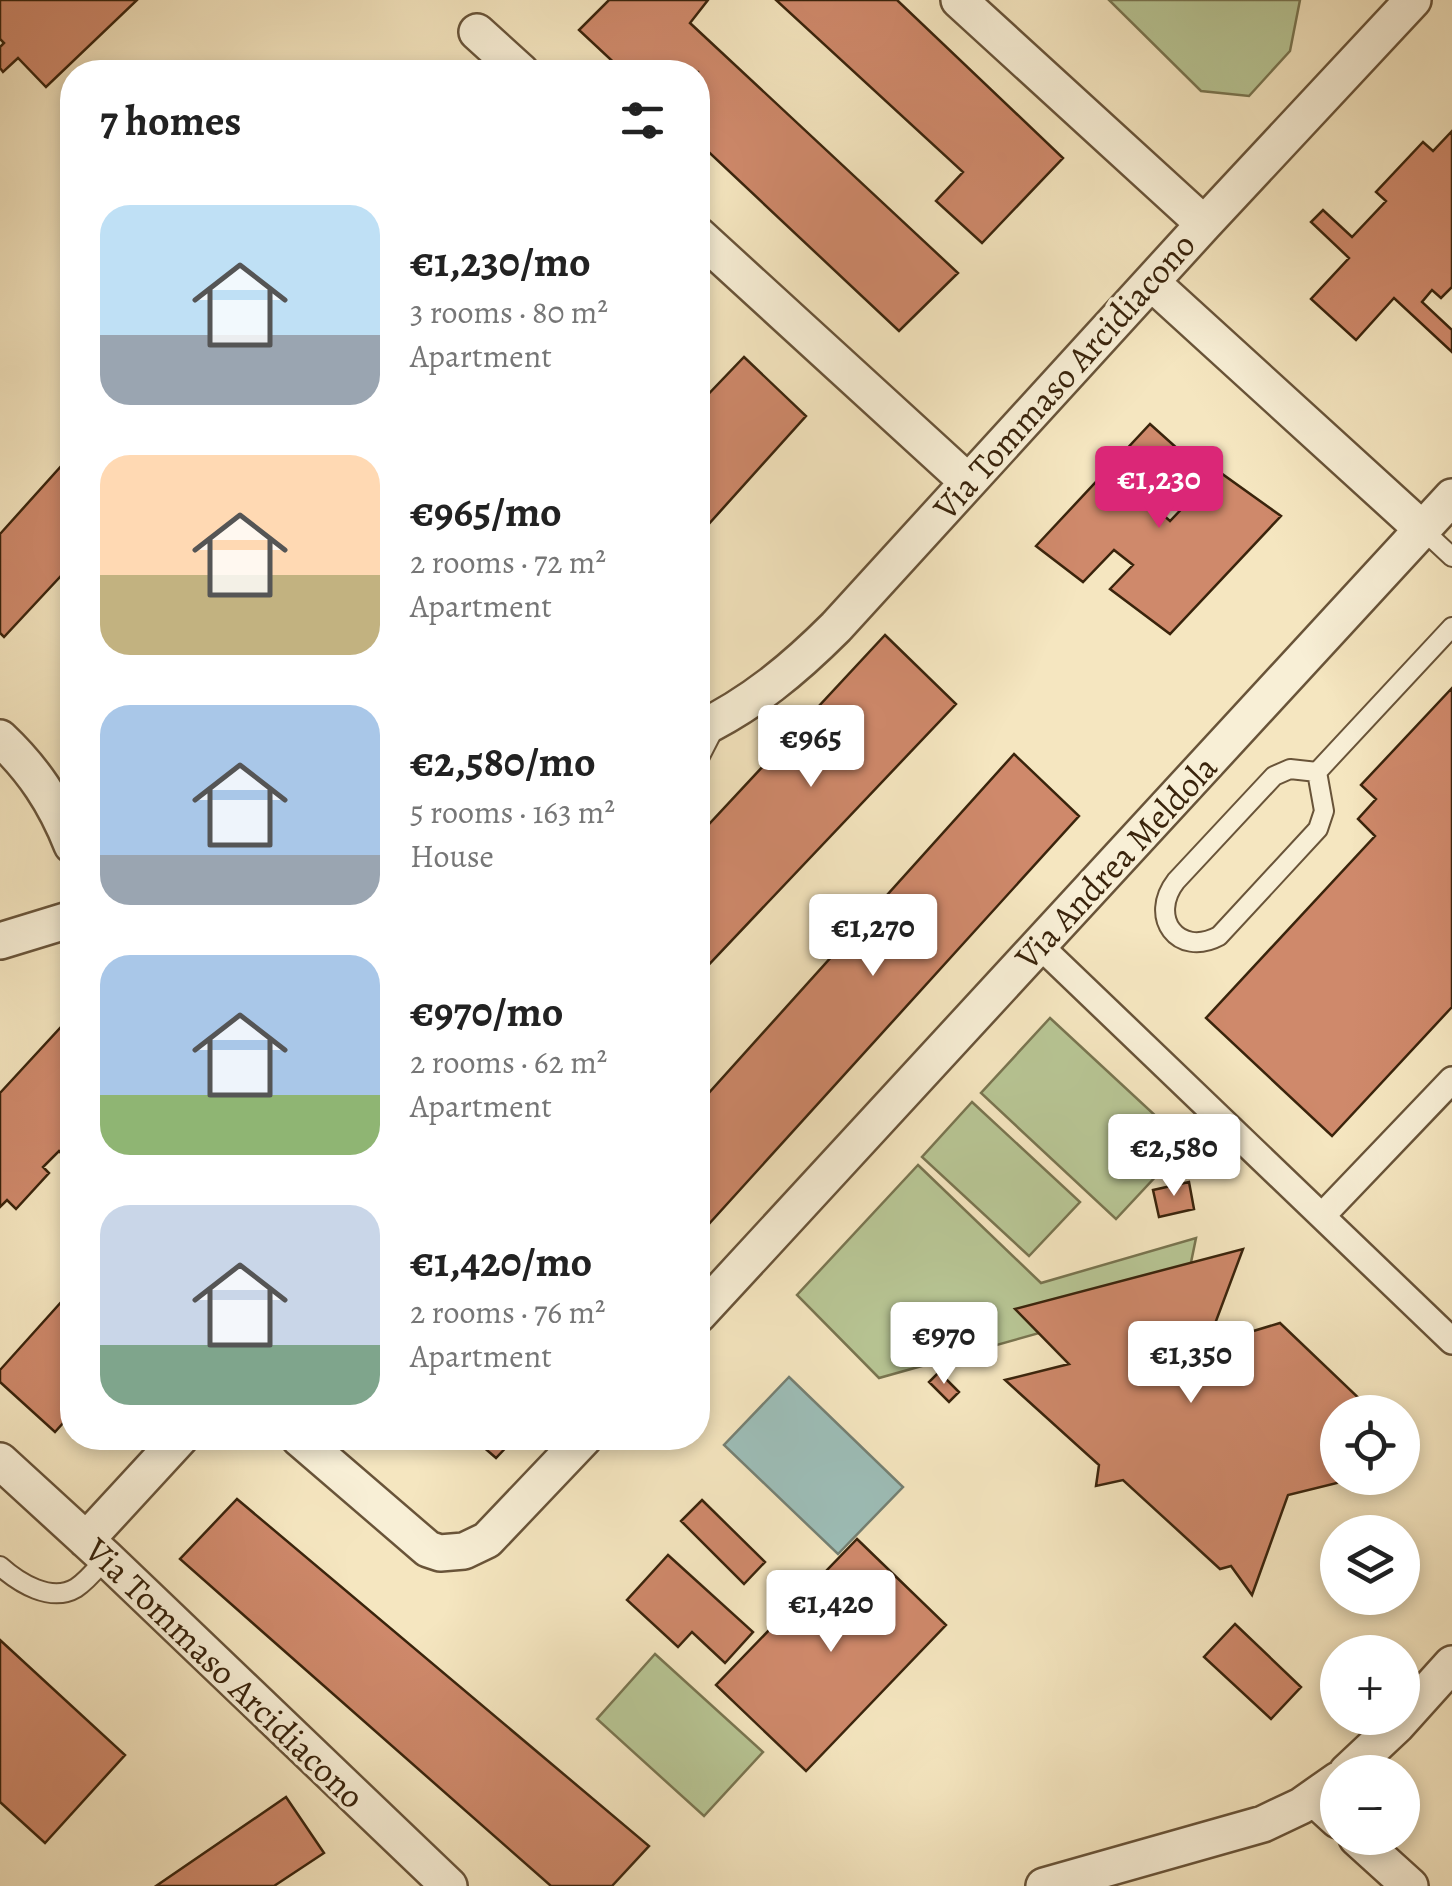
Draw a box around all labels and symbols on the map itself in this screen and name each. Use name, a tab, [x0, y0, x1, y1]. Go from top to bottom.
street label: Via Tommaso Arcidiacono	[921, 222, 1206, 531]
pin: €1,230	[1078, 446, 1240, 531]
pin: €965	[752, 705, 870, 790]
street label: Via Andrea Meldola	[1003, 744, 1228, 980]
pin: €1,270	[792, 894, 954, 979]
pin: €2,580	[1093, 1114, 1255, 1199]
pin: €970	[885, 1302, 1003, 1387]
pin: €1,350	[1110, 1321, 1272, 1406]
street label: Via Tommaso Arcidiacono	[74, 1526, 375, 1819]
pin: €1,420	[750, 1570, 912, 1655]

